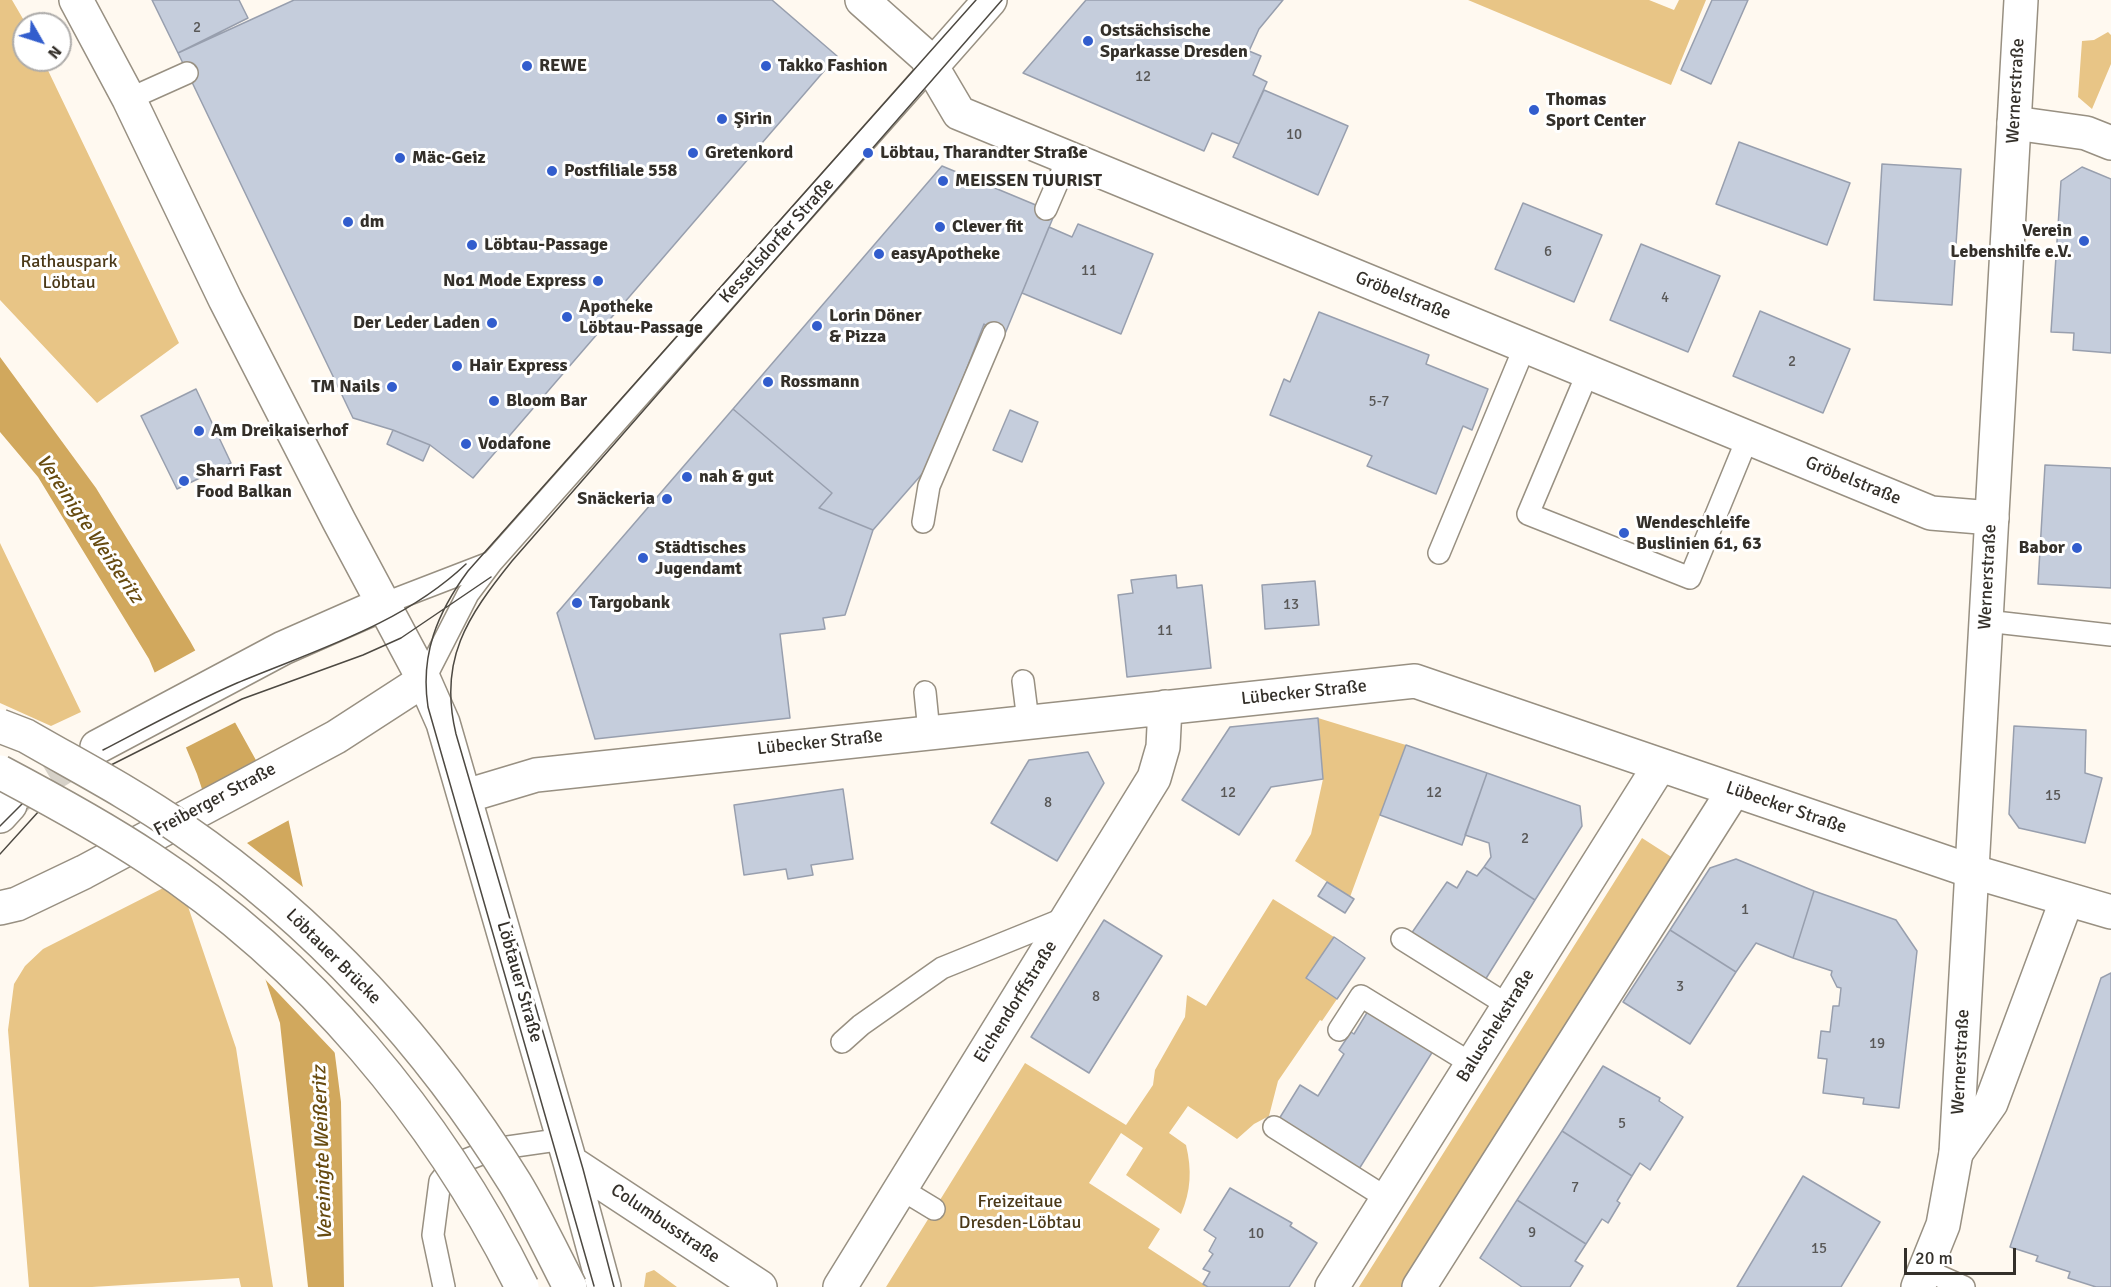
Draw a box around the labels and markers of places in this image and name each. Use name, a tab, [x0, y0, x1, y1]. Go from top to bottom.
place label: Ostsächsische Sparkasse Dresden	[1100, 20, 1248, 63]
marker: Ostsächsische Sparkasse Dresden	[1081, 34, 1095, 48]
place label: REWE	[539, 55, 587, 77]
place label: Takko Fashion	[778, 55, 888, 77]
marker: REWE	[520, 59, 534, 73]
marker: Takko Fashion	[759, 59, 773, 73]
place label: Thomas Sport Center	[1546, 89, 1646, 132]
marker: Thomas Sport Center	[1527, 103, 1541, 117]
place label: Şirin	[734, 108, 772, 130]
marker: Şirin	[715, 112, 729, 126]
place label: Gretenkord	[705, 142, 793, 164]
place label: Löbtau, Tharandter Straße	[880, 142, 1088, 164]
marker: Gretenkord	[686, 146, 700, 160]
marker: Löbtau, Tharandter Straße	[861, 146, 875, 160]
place label: Mäc-Geiz	[412, 147, 486, 169]
marker: Mäc-Geiz	[393, 151, 407, 165]
place label: Postfiliale 558	[564, 160, 677, 182]
marker: Postfiliale 558	[545, 164, 559, 178]
place label: MEISSEN TUURIST	[955, 170, 1102, 192]
marker: MEISSEN TUURIST	[936, 174, 950, 188]
place label: dm	[360, 211, 384, 233]
marker: dm	[341, 215, 355, 229]
place label: Clever fit	[952, 216, 1023, 238]
marker: Clever fit	[933, 220, 947, 234]
place label: Verein Lebenshilfe e.V.	[1950, 220, 2072, 262]
place label: Löbtau-Passage	[484, 234, 608, 256]
marker: Verein Lebenshilfe e.V.	[2077, 234, 2091, 248]
marker: Löbtau-Passage	[465, 238, 479, 252]
place label: easyApotheke	[891, 243, 1000, 265]
marker: easyApotheke	[872, 247, 886, 261]
place label: No1 Mode Express	[443, 270, 586, 292]
marker: No1 Mode Express	[591, 274, 605, 288]
place label: Apotheke Löbtau-Passage	[579, 296, 703, 338]
place label: Lorin Döner & Pizza	[829, 305, 922, 348]
marker: Apotheke Löbtau-Passage	[560, 310, 574, 324]
place label: Der Leder Laden	[353, 312, 480, 334]
marker: Der Leder Laden	[485, 316, 499, 330]
marker: Lorin Döner & Pizza	[810, 319, 824, 333]
place label: Hair Express	[469, 355, 568, 377]
marker: Hair Express	[450, 359, 464, 373]
place label: Rossmann	[780, 371, 860, 393]
marker: Rossmann	[761, 375, 775, 389]
place label: TM Nails	[311, 376, 380, 398]
marker: TM Nails	[385, 380, 399, 394]
place label: Bloom Bar	[506, 390, 587, 412]
marker: Bloom Bar	[487, 394, 501, 408]
place label: Am Dreikaiserhof	[211, 420, 348, 442]
marker: Am Dreikaiserhof	[192, 424, 206, 438]
place label: Vodafone	[478, 433, 551, 455]
marker: Vodafone	[459, 437, 473, 451]
place label: Sharri Fast Food Balkan	[196, 460, 292, 502]
place label: nah & gut	[699, 466, 774, 488]
marker: nah & gut	[680, 470, 694, 484]
marker: Sharri Fast Food Balkan	[177, 474, 191, 488]
place label: Snäckeria	[577, 488, 655, 510]
marker: Snäckeria	[660, 492, 674, 506]
place label: Wendeschleife Buslinien 61, 63	[1636, 512, 1762, 554]
marker: Wendeschleife Buslinien 61, 63	[1617, 526, 1631, 540]
place label: Städtisches Jugendamt	[655, 537, 746, 580]
place label: Babor	[2019, 537, 2065, 559]
marker: Babor	[2070, 541, 2084, 555]
marker: Städtisches Jugendamt	[636, 551, 650, 565]
place label: Targobank	[589, 592, 670, 614]
marker: Targobank	[570, 596, 584, 610]

